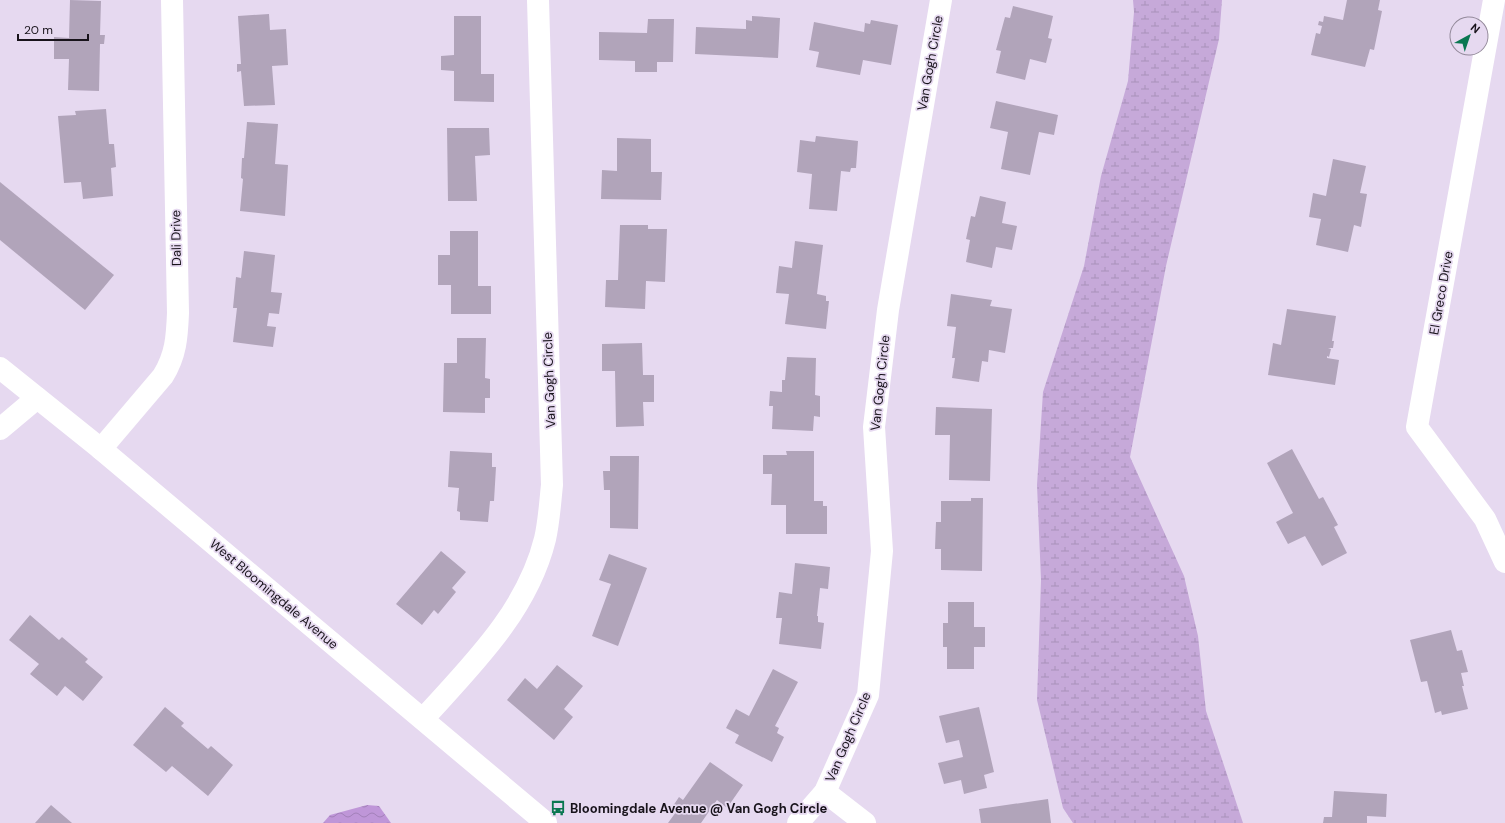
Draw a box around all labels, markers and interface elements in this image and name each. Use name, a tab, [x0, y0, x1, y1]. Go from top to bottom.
street label: Van Gogh Circle	[913, 14, 947, 112]
scale bar	[18, 16, 88, 42]
north arrow	[1449, 16, 1489, 56]
text: N	[1468, 20, 1483, 36]
text: 20 m	[24, 22, 53, 38]
street label: Dali Drive	[167, 210, 185, 266]
street label: El Greco Drive	[1425, 250, 1457, 336]
street label: Van Gogh Circle	[539, 332, 559, 428]
street label: Van Gogh Circle	[867, 334, 893, 432]
street label: West Bloomingdale Avenue	[206, 535, 342, 653]
street label: Van Gogh Circle	[821, 689, 875, 785]
bus stop icon: Bloomingdale Avenue @ Van Gogh Circle	[549, 799, 567, 817]
place label: Bloomingdale Avenue @ Van Gogh Circle	[570, 800, 828, 817]

